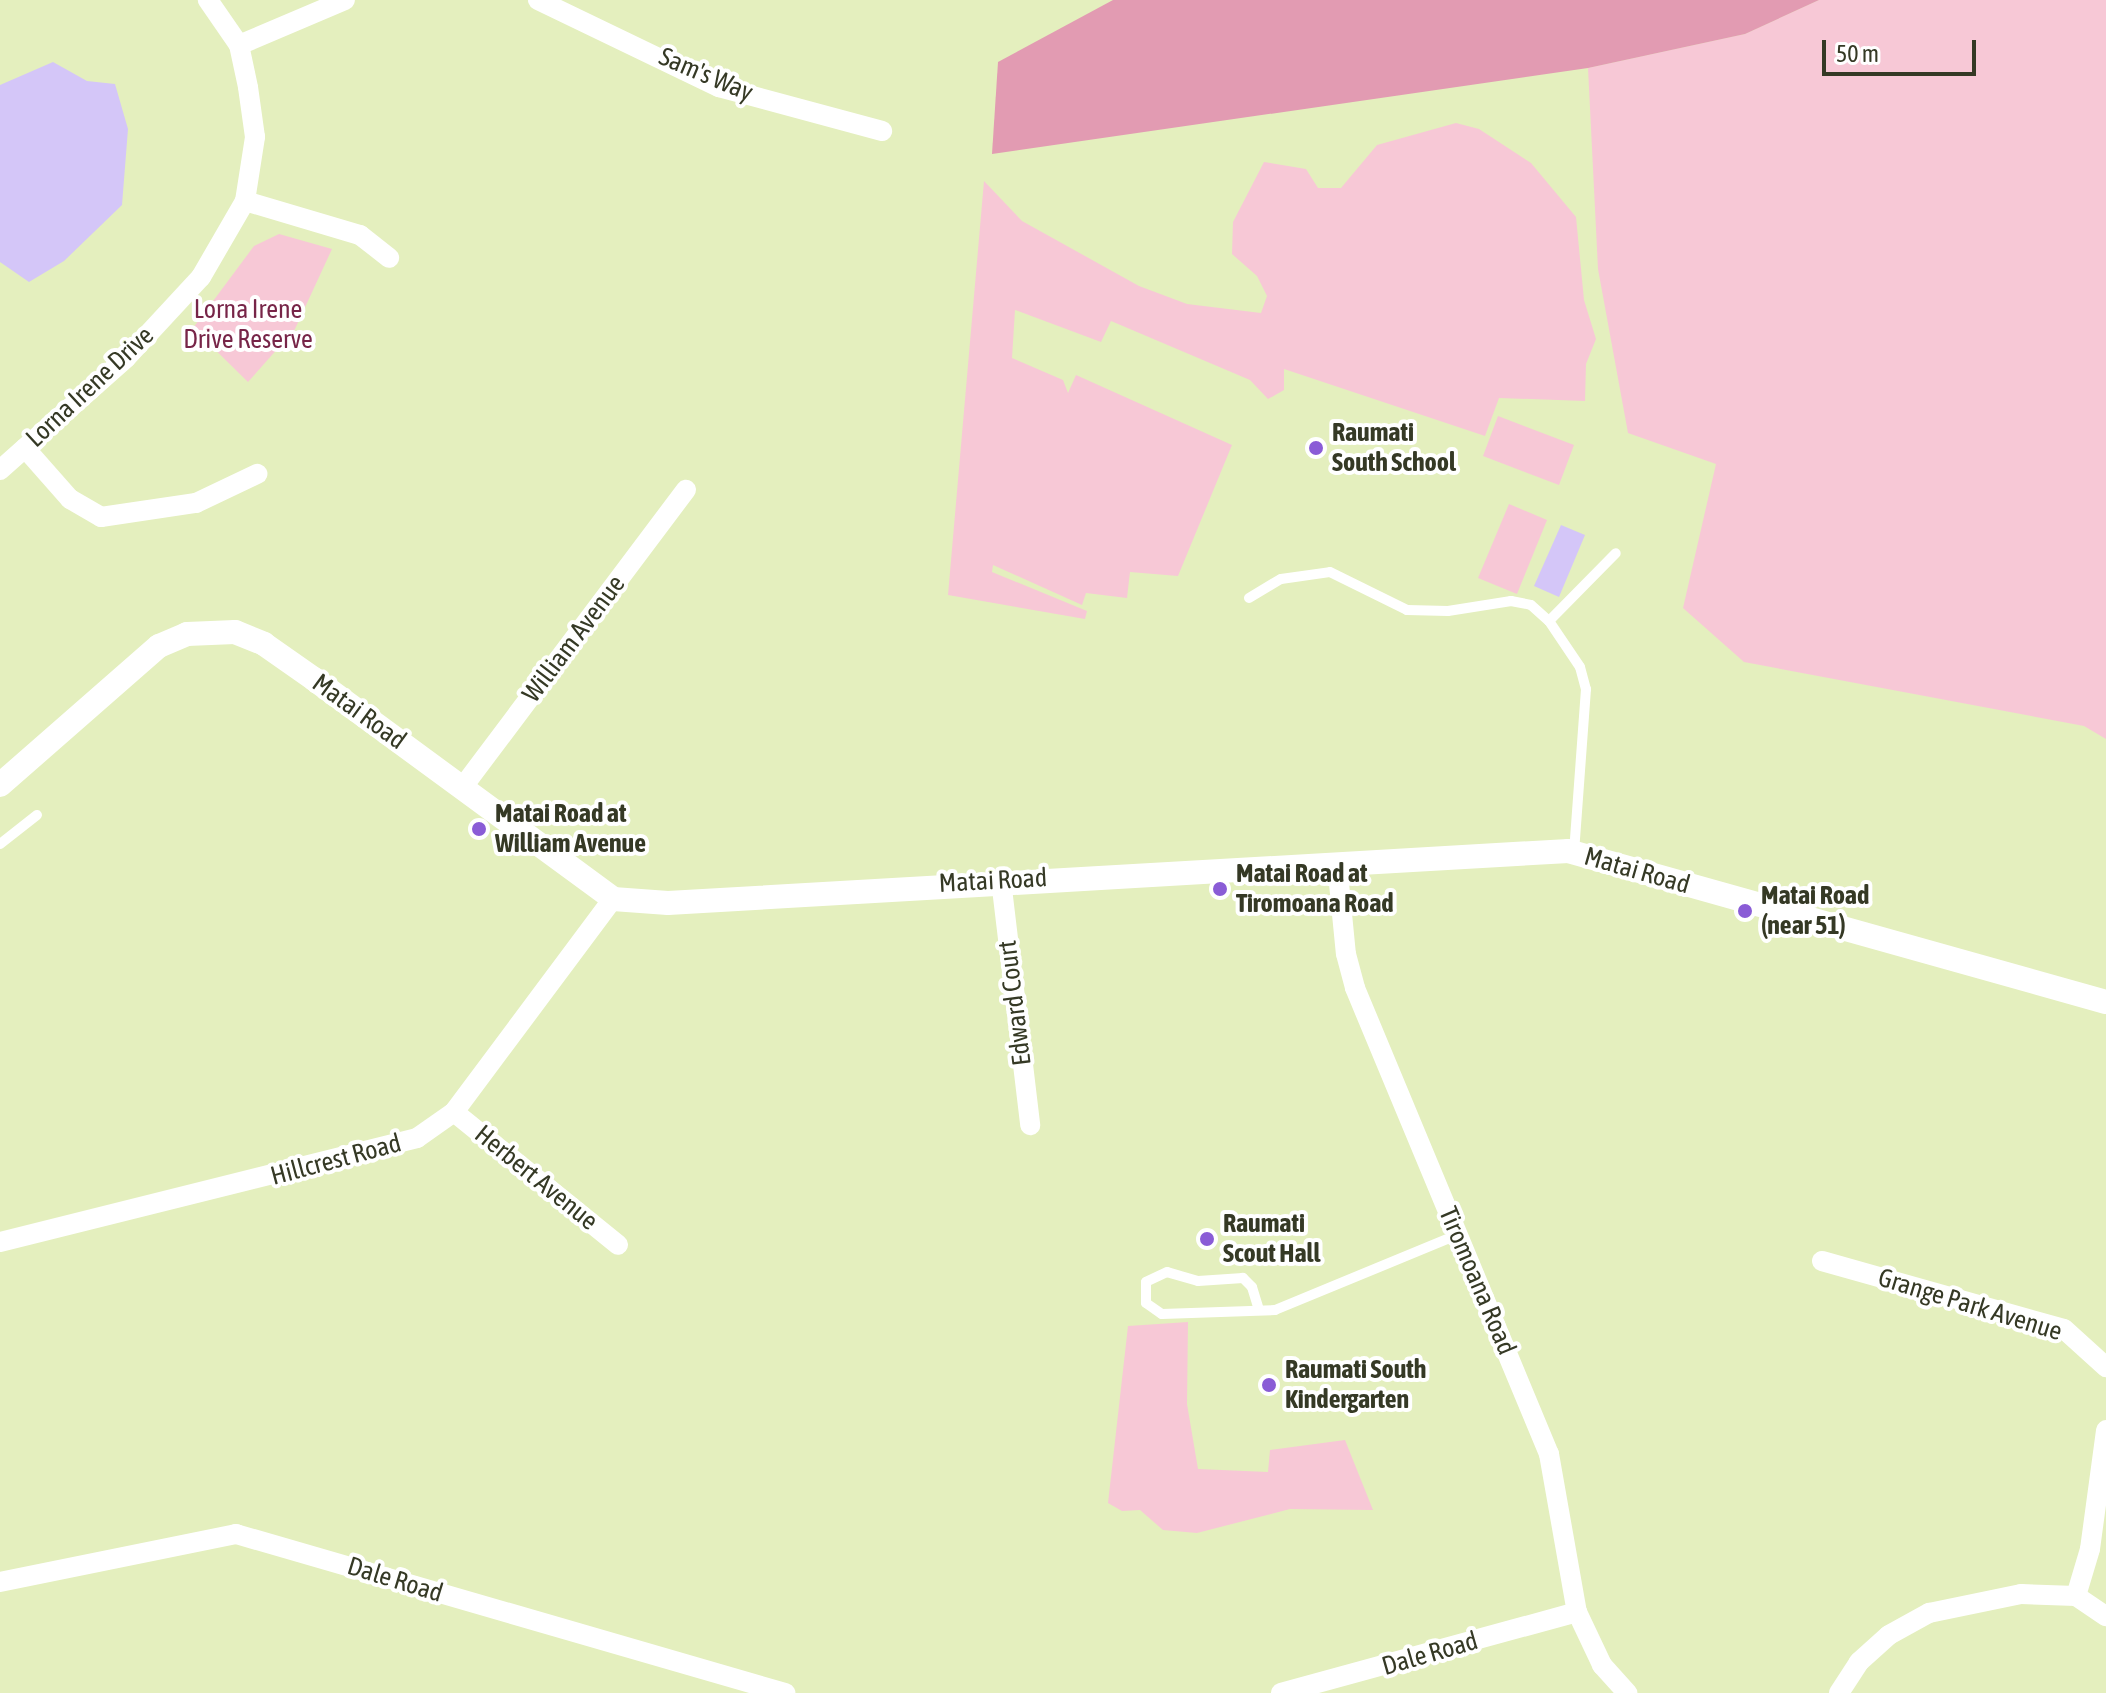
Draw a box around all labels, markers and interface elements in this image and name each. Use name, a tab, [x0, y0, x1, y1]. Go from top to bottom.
scale bar	[1826, 24, 1980, 74]
text: 50 m	[1836, 40, 1879, 67]
street label: Sam's Way	[654, 41, 758, 109]
park label: Lorna Irene Drive Reserve	[183, 294, 313, 356]
street label: Lorna Irene Drive	[20, 320, 160, 454]
place label: Raumati South School	[1332, 417, 1456, 478]
marker: Raumati South School	[1307, 439, 1325, 457]
street label: William Avenue	[516, 569, 632, 709]
street label: Matai Road	[306, 668, 412, 756]
place label: Matai Road at William Avenue	[495, 798, 646, 860]
marker: Matai Road at William Avenue	[470, 820, 488, 838]
street label: Matai Road	[1581, 841, 1693, 901]
place label: Matai Road at Tiromoana Road	[1236, 858, 1394, 920]
street label: Matai Road	[938, 863, 1048, 899]
marker: Matai Road at Tiromoana Road	[1211, 880, 1229, 898]
place label: Matai Road (near 51)	[1761, 880, 1869, 942]
marker: Matai Road (near 51)	[1736, 902, 1754, 920]
street label: Edward Court	[992, 939, 1038, 1067]
street label: Herbert Avenue	[468, 1119, 604, 1237]
street label: Hillcrest Road	[267, 1128, 405, 1192]
street label: Tiromoana Road	[1432, 1202, 1522, 1360]
place label: Raumati Scout Hall	[1223, 1208, 1320, 1270]
marker: Raumati Scout Hall	[1198, 1230, 1216, 1248]
street label: Grange Park Avenue	[1874, 1262, 2066, 1348]
place label: Raumati South Kindergarten	[1285, 1354, 1426, 1416]
marker: Raumati South Kindergarten	[1260, 1376, 1278, 1394]
street label: Dale Road	[343, 1551, 447, 1609]
street label: Dale Road	[1378, 1625, 1482, 1683]

